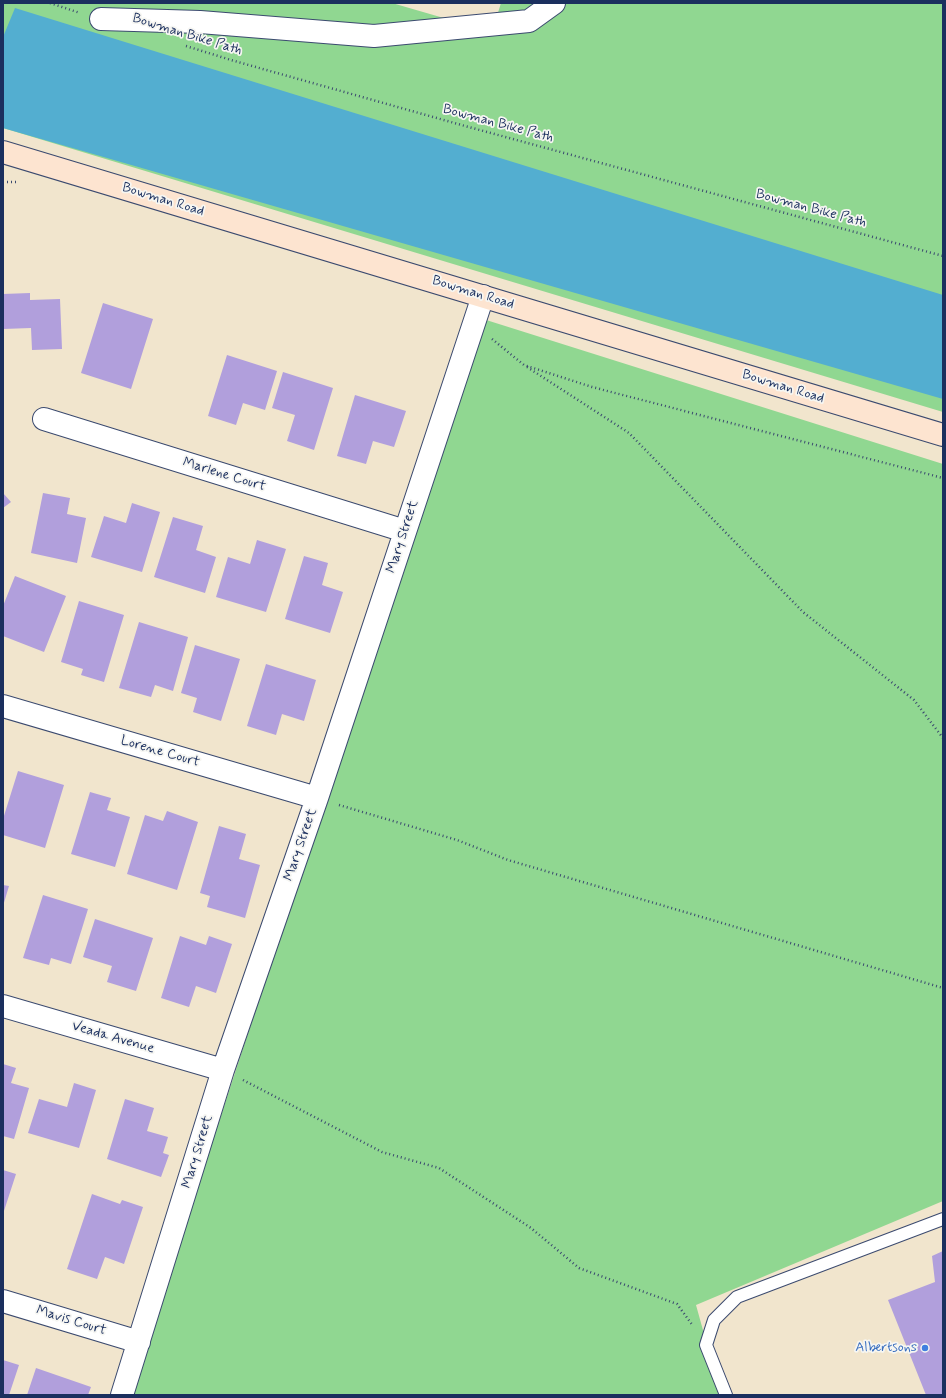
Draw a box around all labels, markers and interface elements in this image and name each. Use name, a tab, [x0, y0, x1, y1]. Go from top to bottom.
street label: Bowman Bike Path	[130, 10, 244, 60]
street label: Bowman Bike Path	[441, 101, 555, 147]
street label: Bowman Road	[120, 180, 206, 220]
street label: Bowman Bike Path	[754, 186, 868, 232]
street label: Bowman Road	[430, 273, 516, 313]
street label: Bowman Road	[740, 367, 826, 407]
street label: Marlene Court	[180, 454, 268, 496]
street label: Mary Street	[383, 498, 423, 576]
street label: Lorene Court	[118, 733, 202, 771]
street label: Mary Street	[281, 807, 321, 883]
street label: Veada Avenue	[70, 1018, 156, 1058]
street label: Mary Street	[179, 1113, 217, 1191]
street label: Mavis Court	[34, 1302, 108, 1340]
place label: Albertsons	[855, 1340, 917, 1356]
marker: Albertsons	[920, 1343, 930, 1353]

